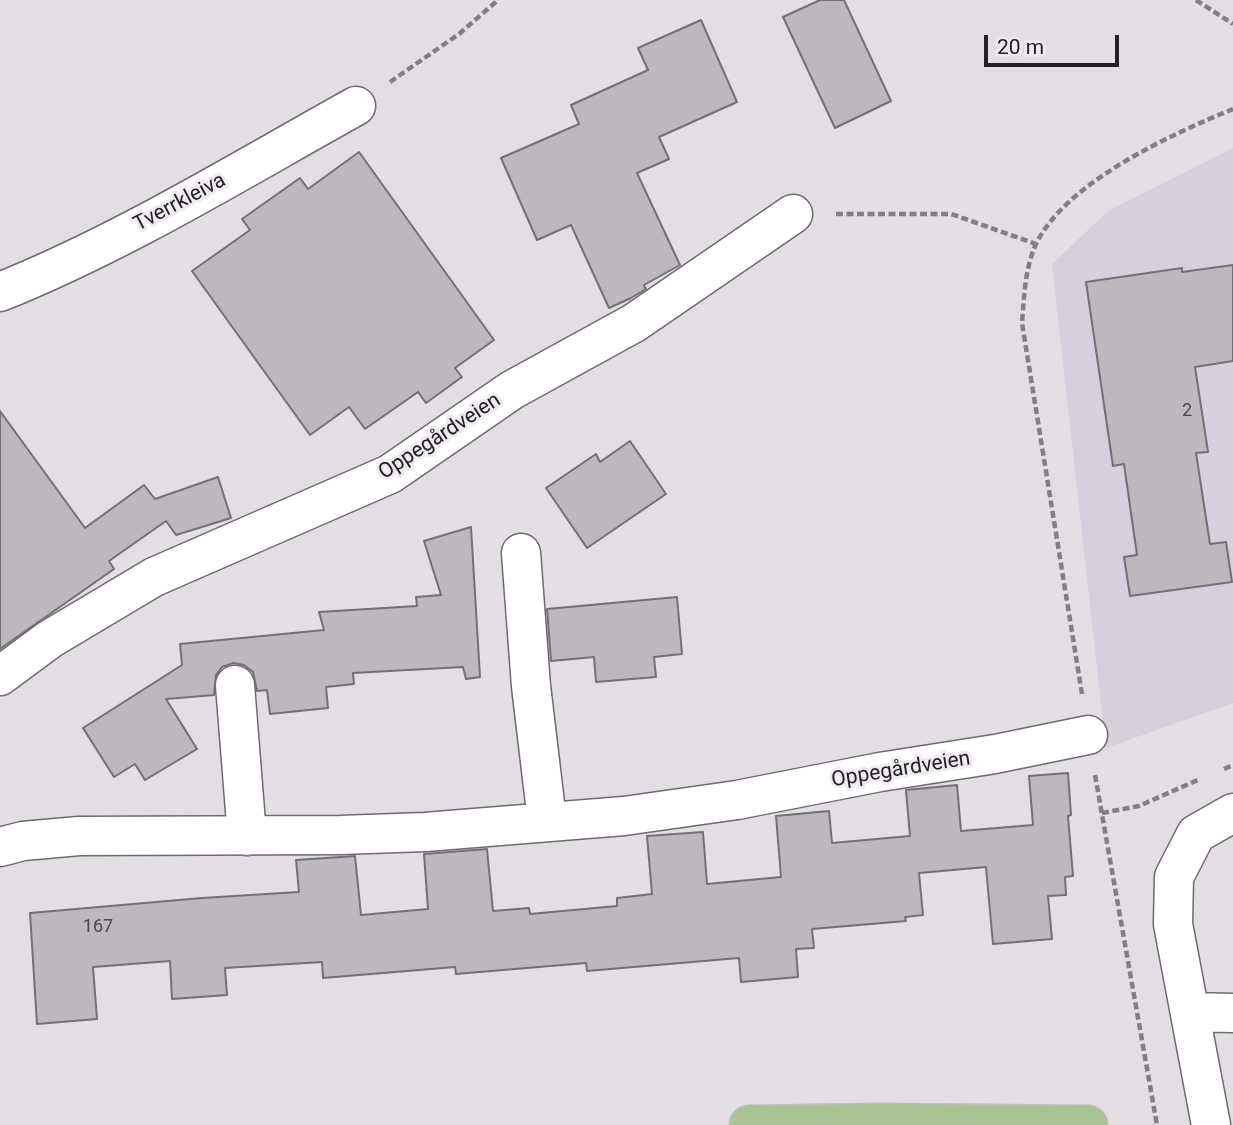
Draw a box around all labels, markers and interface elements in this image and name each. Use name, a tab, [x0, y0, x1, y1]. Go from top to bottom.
scale bar	[988, 21, 1123, 65]
text: 20 m	[997, 35, 1044, 59]
street label: Tverrkleiva	[130, 168, 230, 238]
street label: Oppegårdveien	[374, 388, 506, 486]
house number: 2	[1182, 400, 1192, 422]
street label: Oppegårdveien	[830, 747, 972, 793]
house number: 167	[83, 916, 113, 938]

